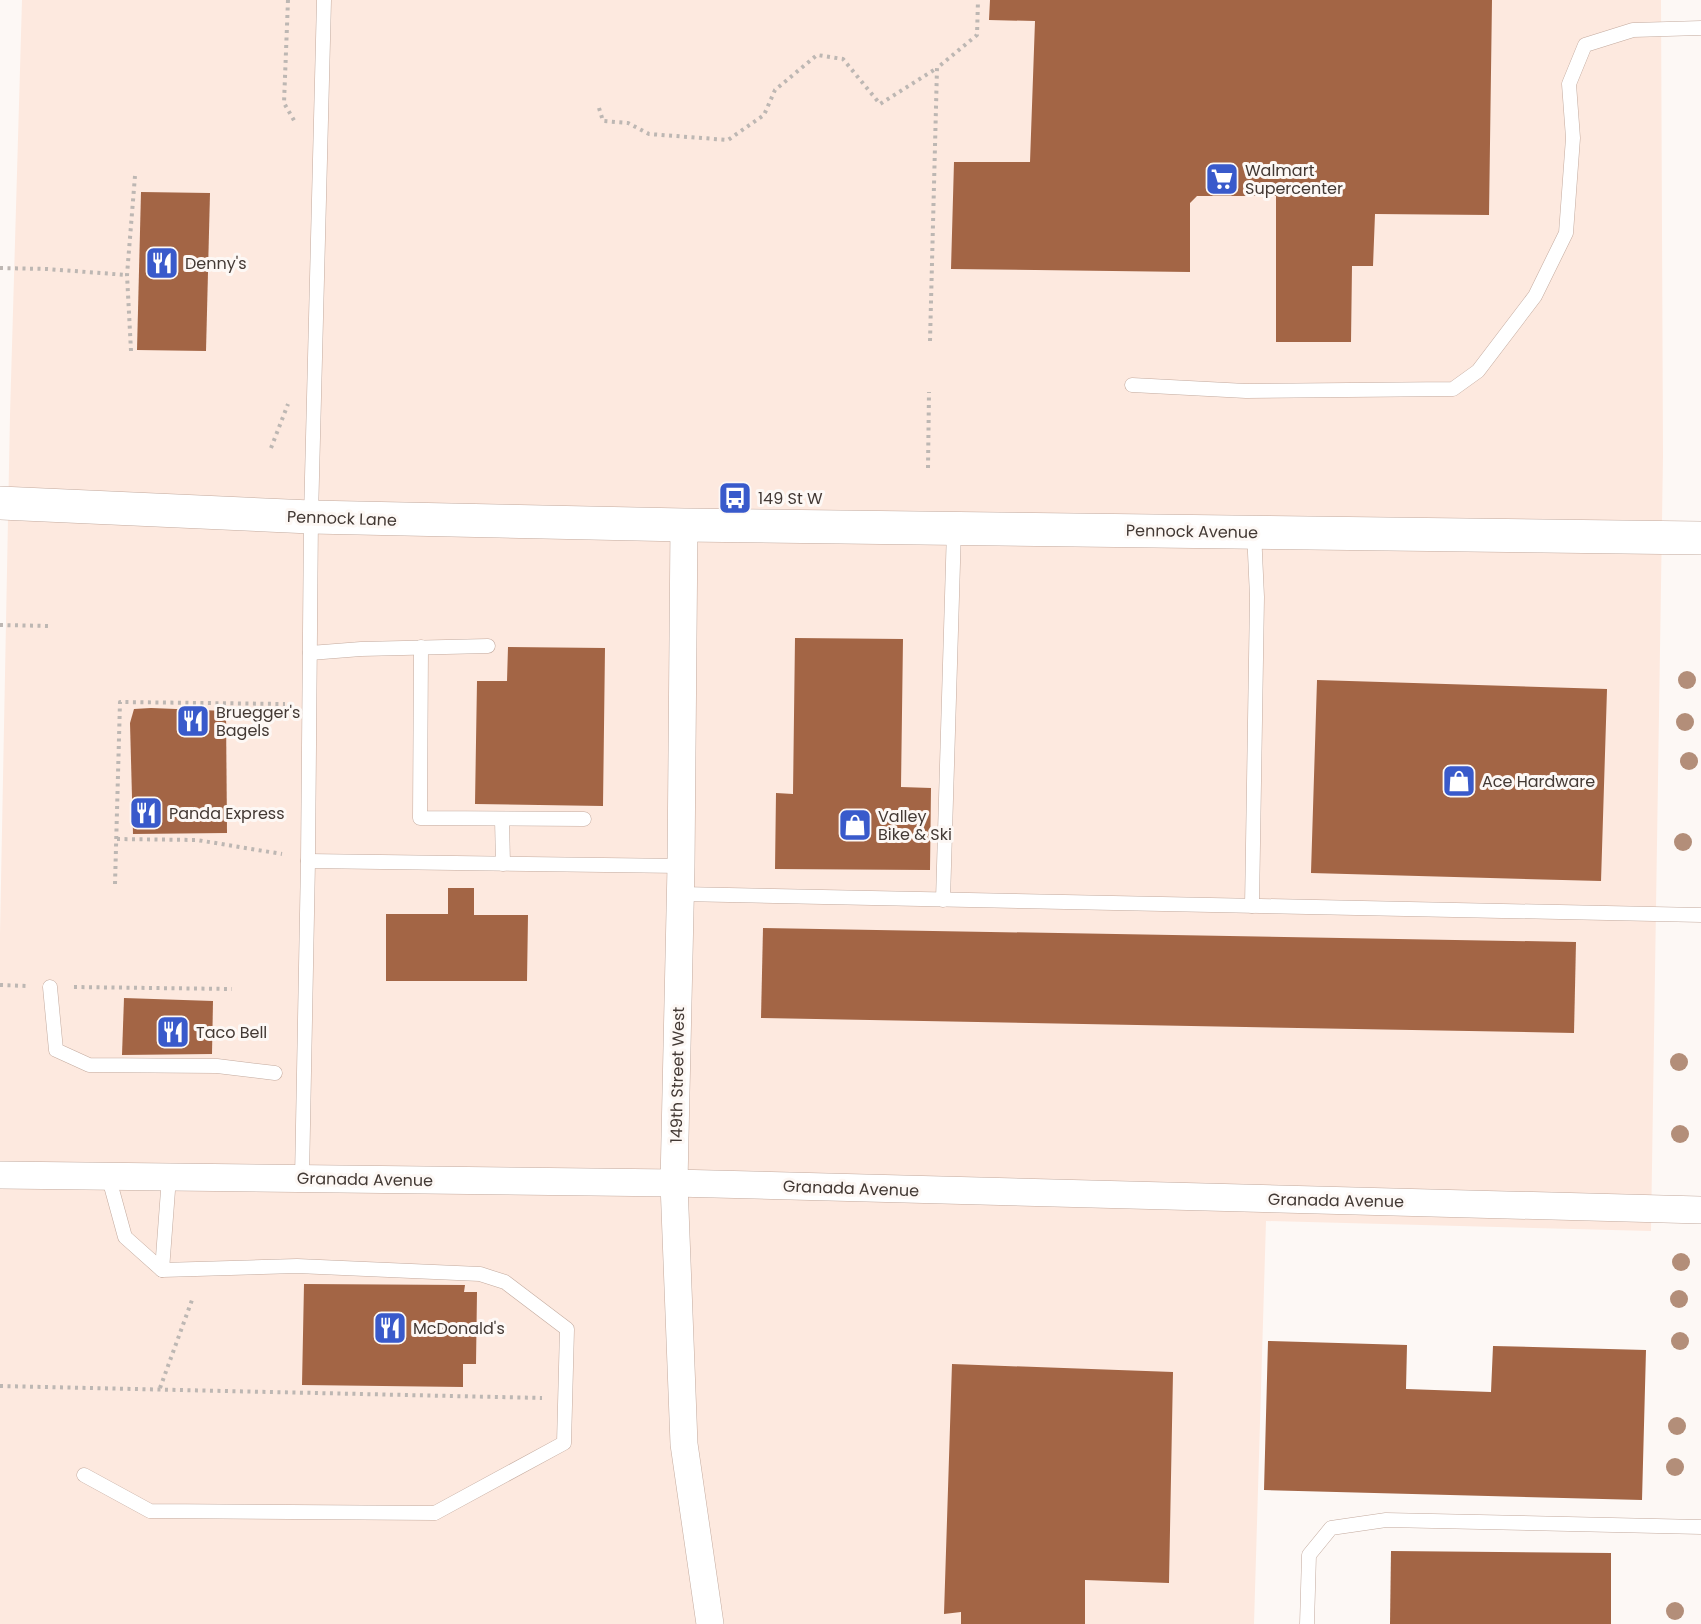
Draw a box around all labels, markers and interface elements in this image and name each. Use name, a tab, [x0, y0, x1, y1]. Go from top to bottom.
place label: Walmart Supercenter	[1245, 159, 1343, 200]
supermarket icon: Walmart Supercenter	[1204, 161, 1240, 197]
restaurant icon: Denny's	[144, 245, 180, 281]
place label: Denny's	[185, 252, 247, 275]
bus stop icon: 149 St W	[717, 480, 753, 516]
place label: 149 St W	[758, 487, 823, 510]
street label: Pennock Lane	[287, 505, 397, 532]
street label: Pennock Avenue	[1126, 519, 1258, 544]
place label: Bruegger's Bagels	[216, 701, 300, 742]
restaurant icon: Bruegger's Bagels	[175, 703, 211, 739]
shop icon: Ace Hardware	[1441, 763, 1477, 799]
place label: Ace Hardware	[1482, 770, 1595, 793]
restaurant icon: Panda Express	[128, 795, 164, 831]
place label: Panda Express	[169, 802, 285, 825]
place label: Valley Bike & Ski	[878, 805, 952, 846]
shop icon: Valley Bike & Ski	[837, 807, 873, 843]
street label: 149th Street West	[665, 1006, 690, 1143]
restaurant icon: Taco Bell	[155, 1014, 191, 1050]
place label: Taco Bell	[196, 1021, 267, 1044]
street label: Granada Avenue	[297, 1167, 433, 1192]
street label: Granada Avenue	[782, 1175, 920, 1202]
street label: Granada Avenue	[1268, 1188, 1404, 1213]
restaurant icon: McDonald's	[372, 1310, 408, 1346]
place label: McDonald's	[413, 1317, 505, 1340]

